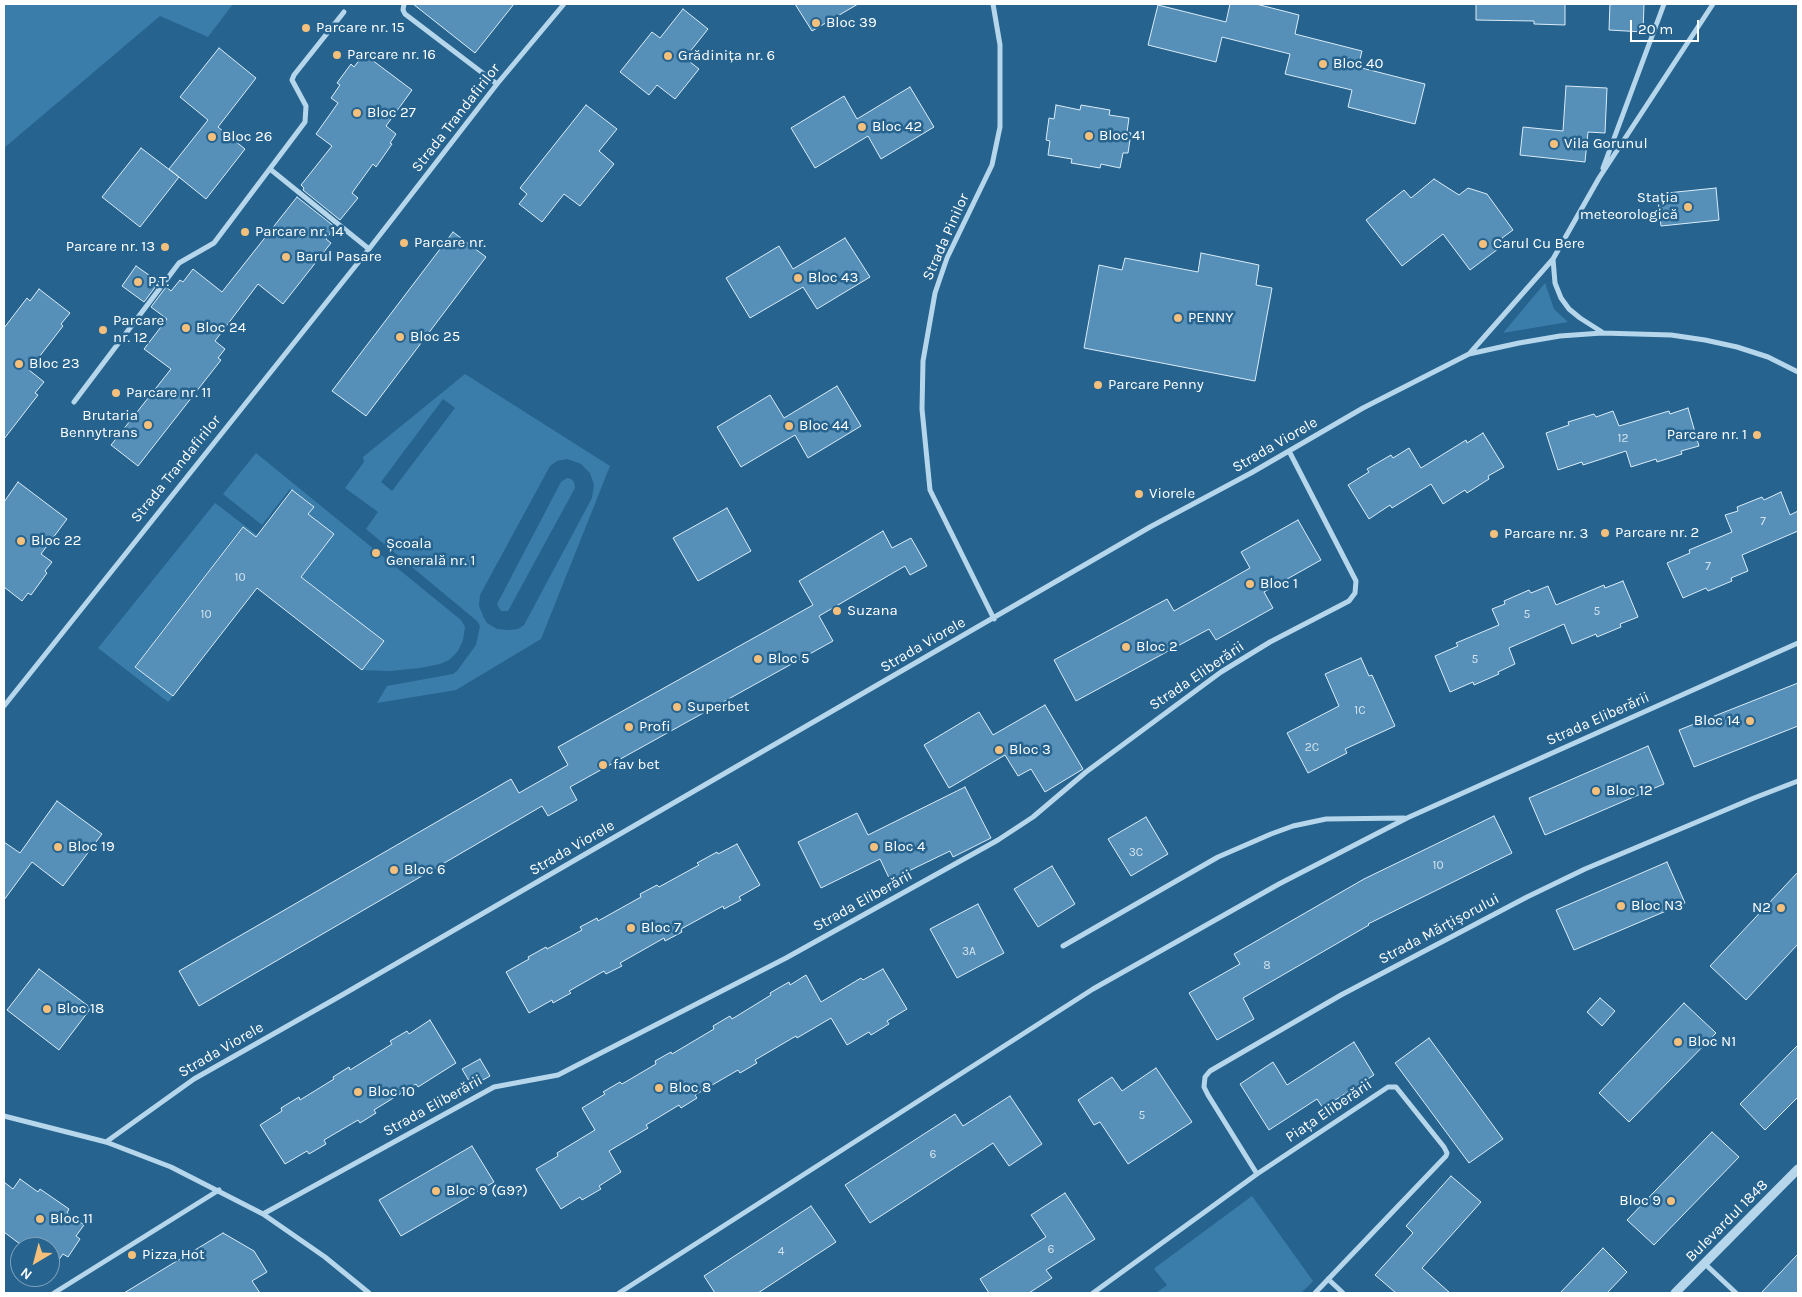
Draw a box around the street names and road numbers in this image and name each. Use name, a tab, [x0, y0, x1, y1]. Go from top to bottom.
street label: Strada Trandafirilor	[408, 60, 504, 176]
street label: Strada Pinilor	[919, 191, 973, 283]
street label: Strada Trandafirilor	[127, 412, 225, 526]
street label: Strada Viorele	[1229, 413, 1321, 477]
street label: Strada Viorele	[877, 613, 969, 677]
street label: Strada Eliberării	[1146, 638, 1248, 714]
street label: Strada Eliberării	[1544, 688, 1652, 750]
street label: Strada Viorele	[526, 816, 618, 880]
street label: Strada Eliberării	[810, 866, 916, 936]
street label: Strada Mărțișorului	[1376, 890, 1502, 968]
street label: Strada Viorele	[175, 1018, 267, 1082]
street label: Strada Eliberării	[380, 1071, 486, 1141]
street label: Piața Eliberării	[1282, 1076, 1376, 1146]
street label: Bulevardul 1848	[1682, 1176, 1772, 1266]

